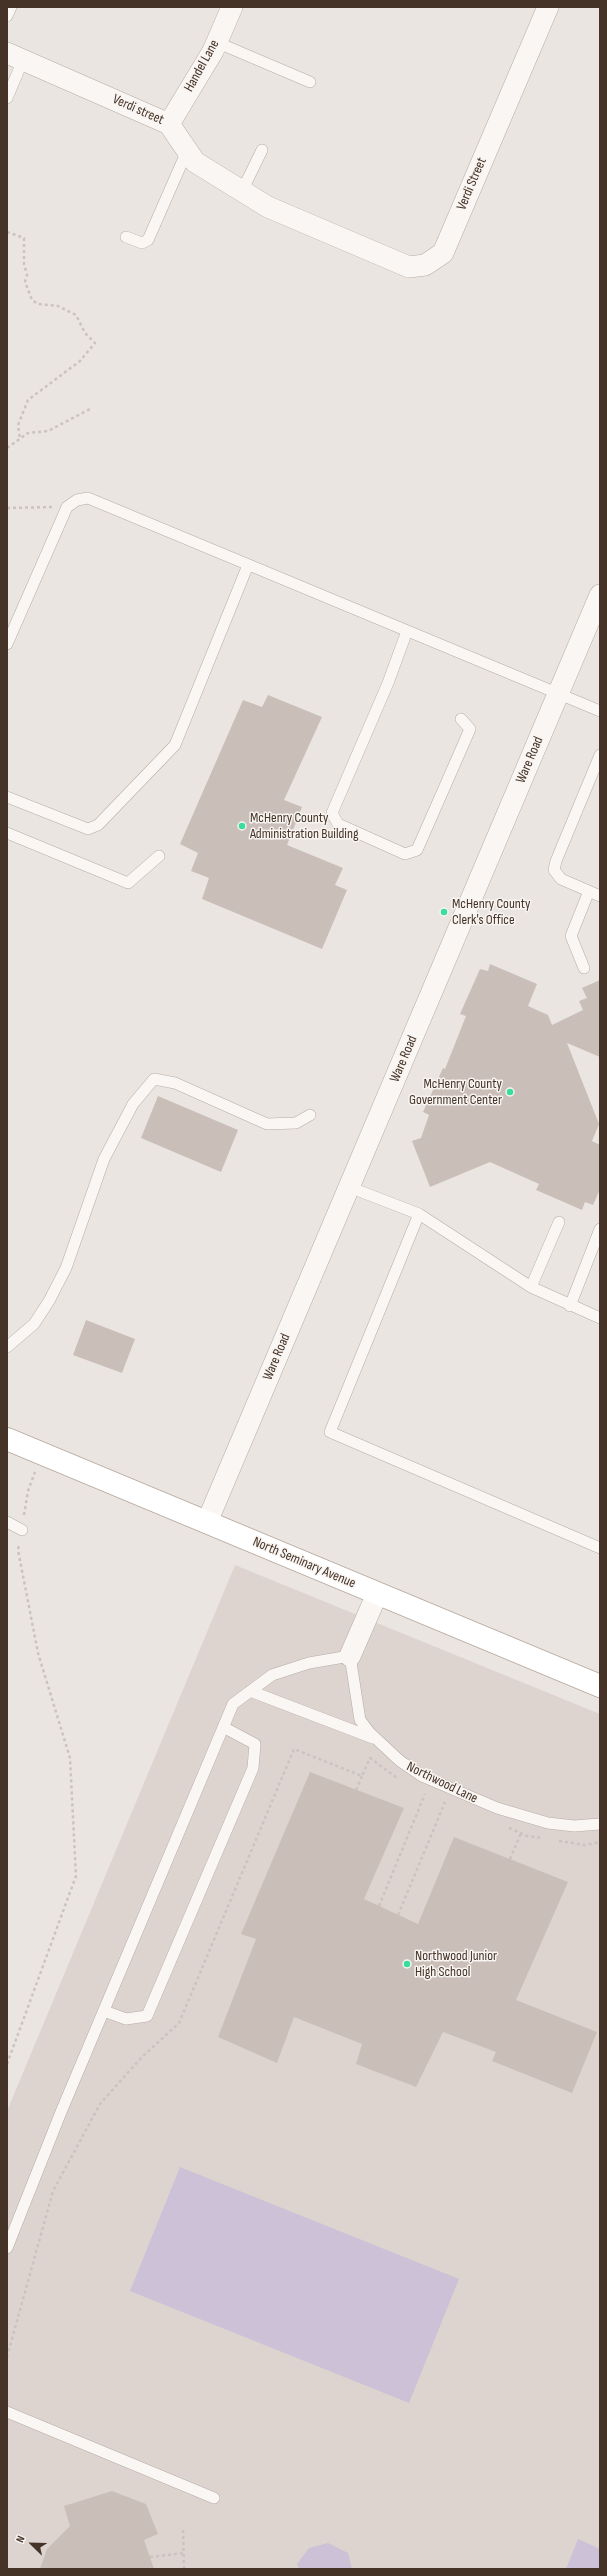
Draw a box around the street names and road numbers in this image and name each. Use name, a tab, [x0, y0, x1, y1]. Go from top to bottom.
street label: Handel Lane	[181, 37, 223, 95]
street label: Verdi street	[110, 91, 166, 129]
street label: Verdi Street	[453, 155, 491, 213]
street label: Ware Road	[513, 734, 547, 786]
street label: Ware Road	[387, 1033, 421, 1085]
street label: Ware Road	[260, 1331, 294, 1383]
street label: North Seminary Avenue	[250, 1534, 358, 1592]
street label: Northwood Lane	[404, 1759, 480, 1807]

